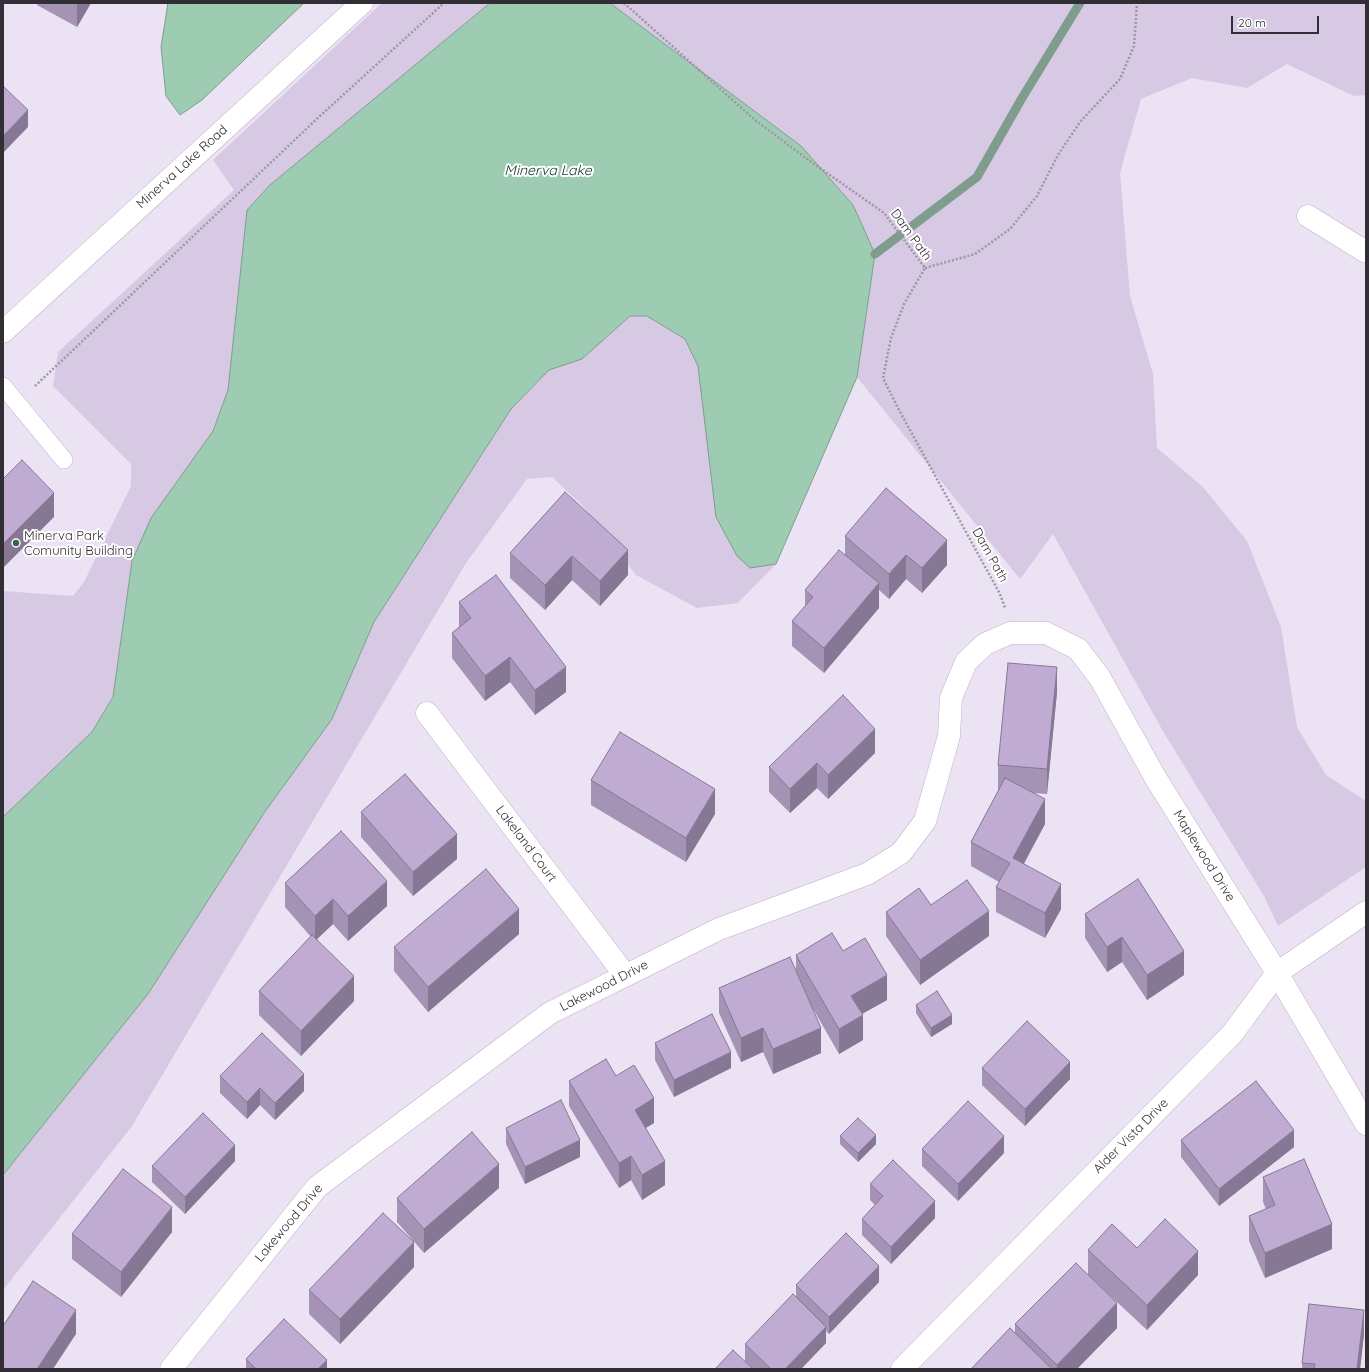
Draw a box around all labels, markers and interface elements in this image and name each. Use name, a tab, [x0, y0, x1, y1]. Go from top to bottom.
scale bar	[1233, 8, 1321, 34]
text: 20 m	[1238, 15, 1266, 30]
street label: Minerva Lake Road	[133, 122, 231, 212]
water label: Minerva Lake	[504, 163, 592, 179]
street label: Dam Path	[887, 206, 935, 264]
street label: Dam Path	[969, 525, 1011, 585]
place label: Minerva Park Comunity Building	[24, 528, 133, 559]
marker: Minerva Park Comunity Building	[11, 538, 21, 548]
street label: Lakeland Court	[492, 803, 560, 885]
street label: Maplewood Drive	[1170, 807, 1238, 905]
street label: Lakewood Drive	[557, 957, 651, 1015]
street label: Alder Vista Drive	[1090, 1095, 1172, 1177]
street label: Lakewood Drive	[252, 1181, 326, 1265]

